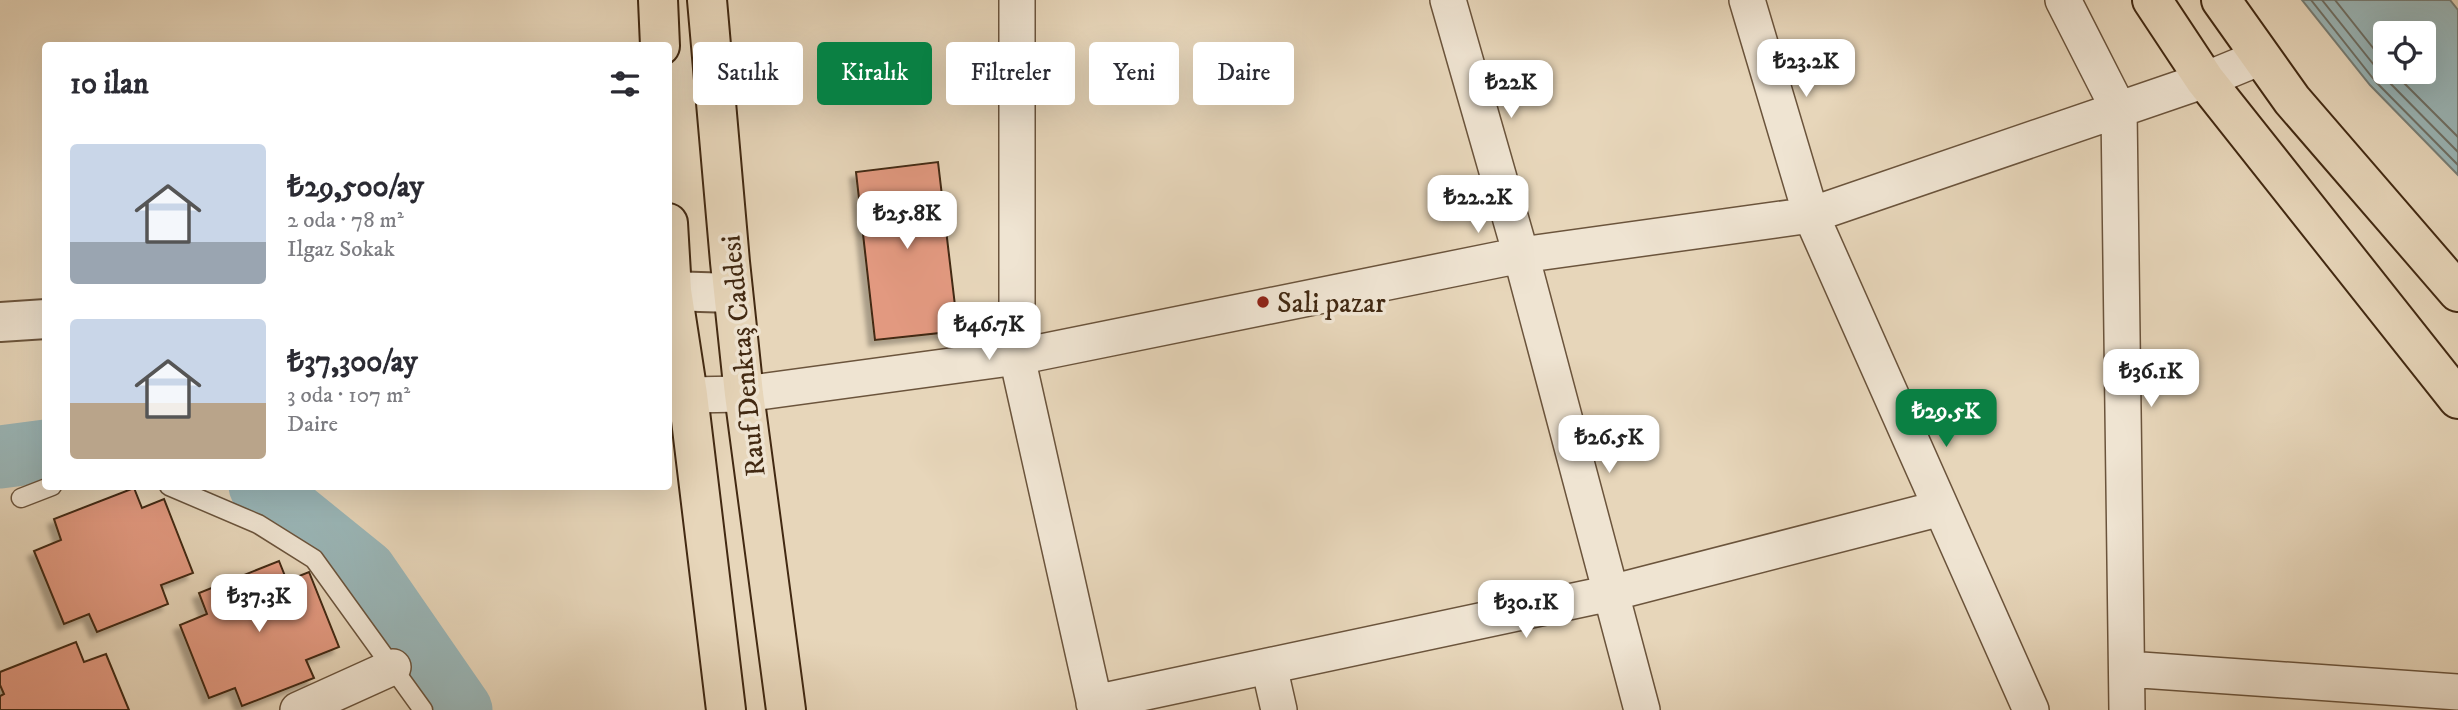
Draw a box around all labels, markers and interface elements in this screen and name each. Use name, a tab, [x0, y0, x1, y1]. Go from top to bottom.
map controls	[2373, 21, 2436, 84]
button: locate	[2373, 21, 2436, 84]
pin: ₺23.2K	[1749, 40, 1863, 99]
chip: Satılık	[693, 42, 803, 105]
chip: Kiralık	[817, 42, 932, 105]
chip: Filtreler	[946, 42, 1075, 105]
chip: Yeni	[1089, 42, 1179, 105]
chip: Daire	[1193, 42, 1294, 105]
text: ₺23.2K	[1773, 47, 1839, 76]
pin: ₺22K	[1470, 60, 1552, 120]
icon: filters	[606, 65, 644, 103]
text: 10 ilan	[70, 66, 149, 103]
text: ₺22K	[1485, 68, 1537, 97]
text: ₺29,500/ay	[287, 169, 424, 206]
icon: home	[126, 172, 210, 256]
pin: ₺22.2K	[1421, 176, 1535, 235]
text: ₺22.2K	[1443, 183, 1513, 212]
pin: ₺25.8K	[850, 191, 964, 251]
text: ₺25.8K	[873, 199, 941, 228]
text: 2 oda · 78 m²	[287, 206, 404, 235]
street label: Rauf Denktaş Caddesi	[713, 233, 774, 478]
text: Ilgaz Sokak	[287, 235, 395, 264]
place label: Sali pazar	[1277, 286, 1386, 321]
marker: Sali pazar	[1255, 294, 1271, 310]
pin: ₺46.7K	[932, 302, 1046, 362]
text: ₺46.7K	[954, 310, 1024, 339]
text: ₺37,300/ay	[287, 344, 418, 381]
icon: home	[126, 347, 210, 431]
pin: ₺36.1K	[2094, 350, 2208, 409]
text: ₺36.1K	[2119, 357, 2183, 386]
text: 3 oda · 107 m²	[287, 381, 410, 410]
pin: ₺29.5K	[1889, 390, 2003, 449]
text: ₺29.5K	[1912, 397, 1980, 426]
text: Daire	[287, 410, 338, 439]
pin: ₺26.5K	[1552, 416, 1666, 475]
text: ₺26.5K	[1574, 423, 1644, 452]
pin: ₺37.3K	[202, 574, 316, 634]
pin: ₺30.1K	[1469, 580, 1583, 640]
text: ₺37.3K	[227, 582, 291, 611]
text: ₺30.1K	[1494, 588, 1558, 617]

